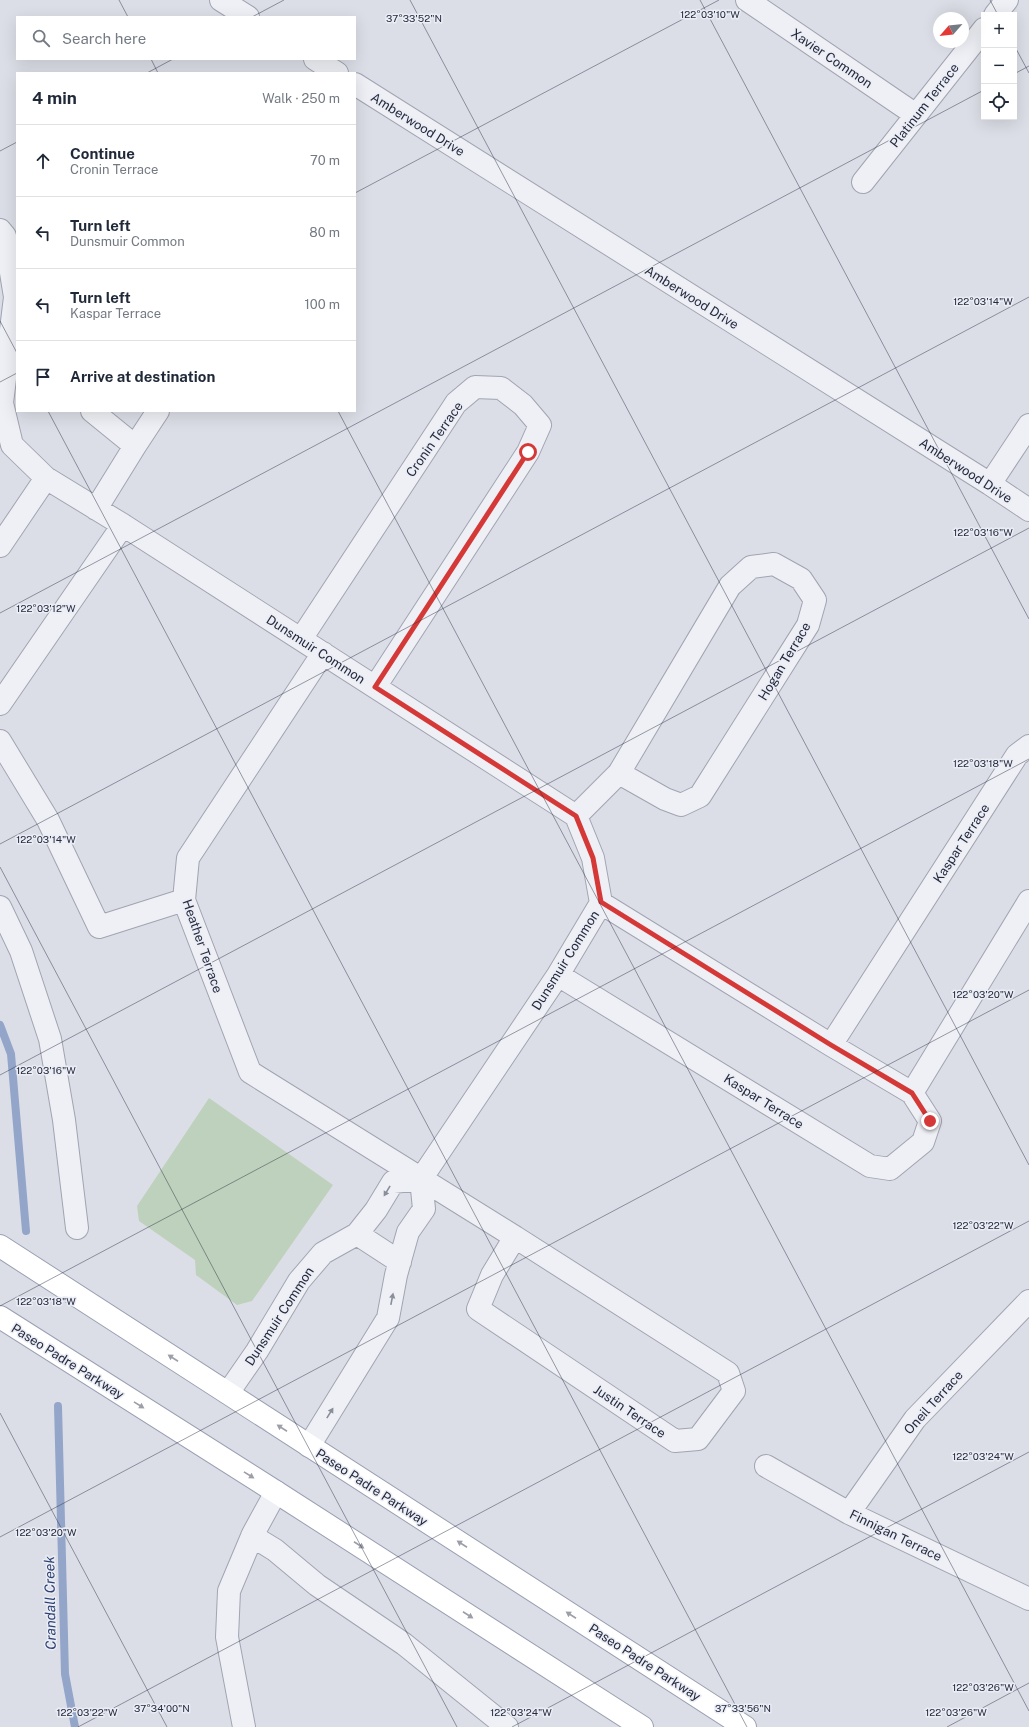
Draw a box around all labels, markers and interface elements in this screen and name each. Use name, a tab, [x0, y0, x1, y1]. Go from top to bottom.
text: 122°03'10"W	[680, 8, 740, 20]
text: 37°33'52"N	[386, 12, 442, 24]
north arrow	[933, 12, 969, 48]
map controls	[981, 12, 1017, 120]
button: +	[981, 12, 1017, 48]
search box	[16, 16, 356, 60]
street label: Xavier Common	[788, 26, 875, 91]
icon: search	[30, 27, 52, 49]
text: Search here	[62, 30, 146, 47]
button: −	[981, 48, 1017, 84]
street label: Platinum Terrace	[887, 60, 962, 150]
button: locate	[981, 84, 1017, 120]
text: 4 min	[32, 88, 77, 108]
street label: Amberwood Drive	[368, 90, 467, 159]
text: Walk · 250 m	[262, 91, 340, 106]
text: Continue	[70, 145, 135, 162]
icon: ahead	[32, 150, 54, 172]
text: 70 m	[310, 153, 340, 168]
text: Cronin Terrace	[70, 162, 158, 177]
text: Turn left	[70, 217, 131, 234]
icon: left	[32, 222, 54, 244]
text: 80 m	[309, 225, 340, 240]
text: Dunsmuir Common	[70, 234, 185, 249]
street label: Amberwood Drive	[642, 263, 741, 332]
text: Turn left	[70, 289, 131, 306]
icon: left	[32, 294, 54, 316]
text: 122°03'14"W	[953, 295, 1013, 307]
text: 100 m	[304, 297, 340, 312]
text: Kaspar Terrace	[70, 306, 161, 321]
icon: arrive	[32, 366, 54, 388]
text: Arrive at destination	[70, 368, 215, 385]
street label: Cronin Terrace	[403, 399, 466, 480]
street label: Amberwood Drive	[917, 435, 1015, 506]
route start	[519, 443, 537, 461]
text: 122°03'16"W	[953, 526, 1013, 538]
text: 122°03'12"W	[16, 602, 76, 614]
street label: Dunsmuir Common	[264, 612, 368, 687]
street label: Hogan Terrace	[755, 619, 814, 703]
text: 122°03'18"W	[953, 757, 1013, 769]
street label: Kaspar Terrace	[930, 801, 993, 886]
text: 122°03'14"W	[16, 833, 76, 845]
street label: Heather Terrace	[179, 897, 226, 995]
street label: Dunsmuir Common	[529, 908, 602, 1013]
text: 122°03'20"W	[952, 988, 1014, 1000]
text: 122°03'16"W	[16, 1064, 76, 1076]
street label: Kaspar Terrace	[721, 1071, 806, 1132]
route end	[921, 1112, 939, 1130]
one-way arrow	[384, 1185, 391, 1197]
text: 122°03'22"W	[952, 1219, 1014, 1231]
street label: Dunsmuir Common	[242, 1264, 317, 1368]
one-way arrow	[389, 1293, 395, 1306]
text: 122°03'18"W	[16, 1295, 76, 1307]
street label: Paseo Padre Parkway	[9, 1321, 127, 1402]
one-way arrow	[167, 1354, 179, 1361]
street label: Oneil Terrace	[901, 1367, 966, 1437]
street label: Justin Terrace	[591, 1382, 669, 1441]
one-way arrow	[134, 1402, 145, 1409]
one-way arrow	[326, 1407, 333, 1419]
one-way arrow	[277, 1424, 287, 1432]
street label: Paseo Padre Parkway	[313, 1446, 430, 1529]
text: 122°03'24"W	[952, 1450, 1014, 1462]
one-way arrow	[244, 1471, 254, 1479]
street label: Finnigan Terrace	[847, 1507, 944, 1564]
text: 122°03'20"W	[15, 1526, 77, 1538]
one-way arrow	[457, 1540, 467, 1548]
one-way arrow	[354, 1541, 364, 1549]
water label: Crandall Creek	[41, 1555, 59, 1650]
one-way arrow	[463, 1611, 473, 1619]
one-way arrow	[566, 1611, 576, 1619]
street label: Paseo Padre Parkway	[586, 1621, 703, 1704]
text: 122°03'26"W	[952, 1681, 1014, 1693]
text: 37°34'00"N	[134, 1702, 190, 1714]
text: 37°33'56"N	[715, 1702, 771, 1714]
text: 122°03'22"W	[56, 1706, 118, 1718]
text: 122°03'24"W	[490, 1706, 552, 1718]
text: 122°03'26"W	[925, 1706, 987, 1718]

